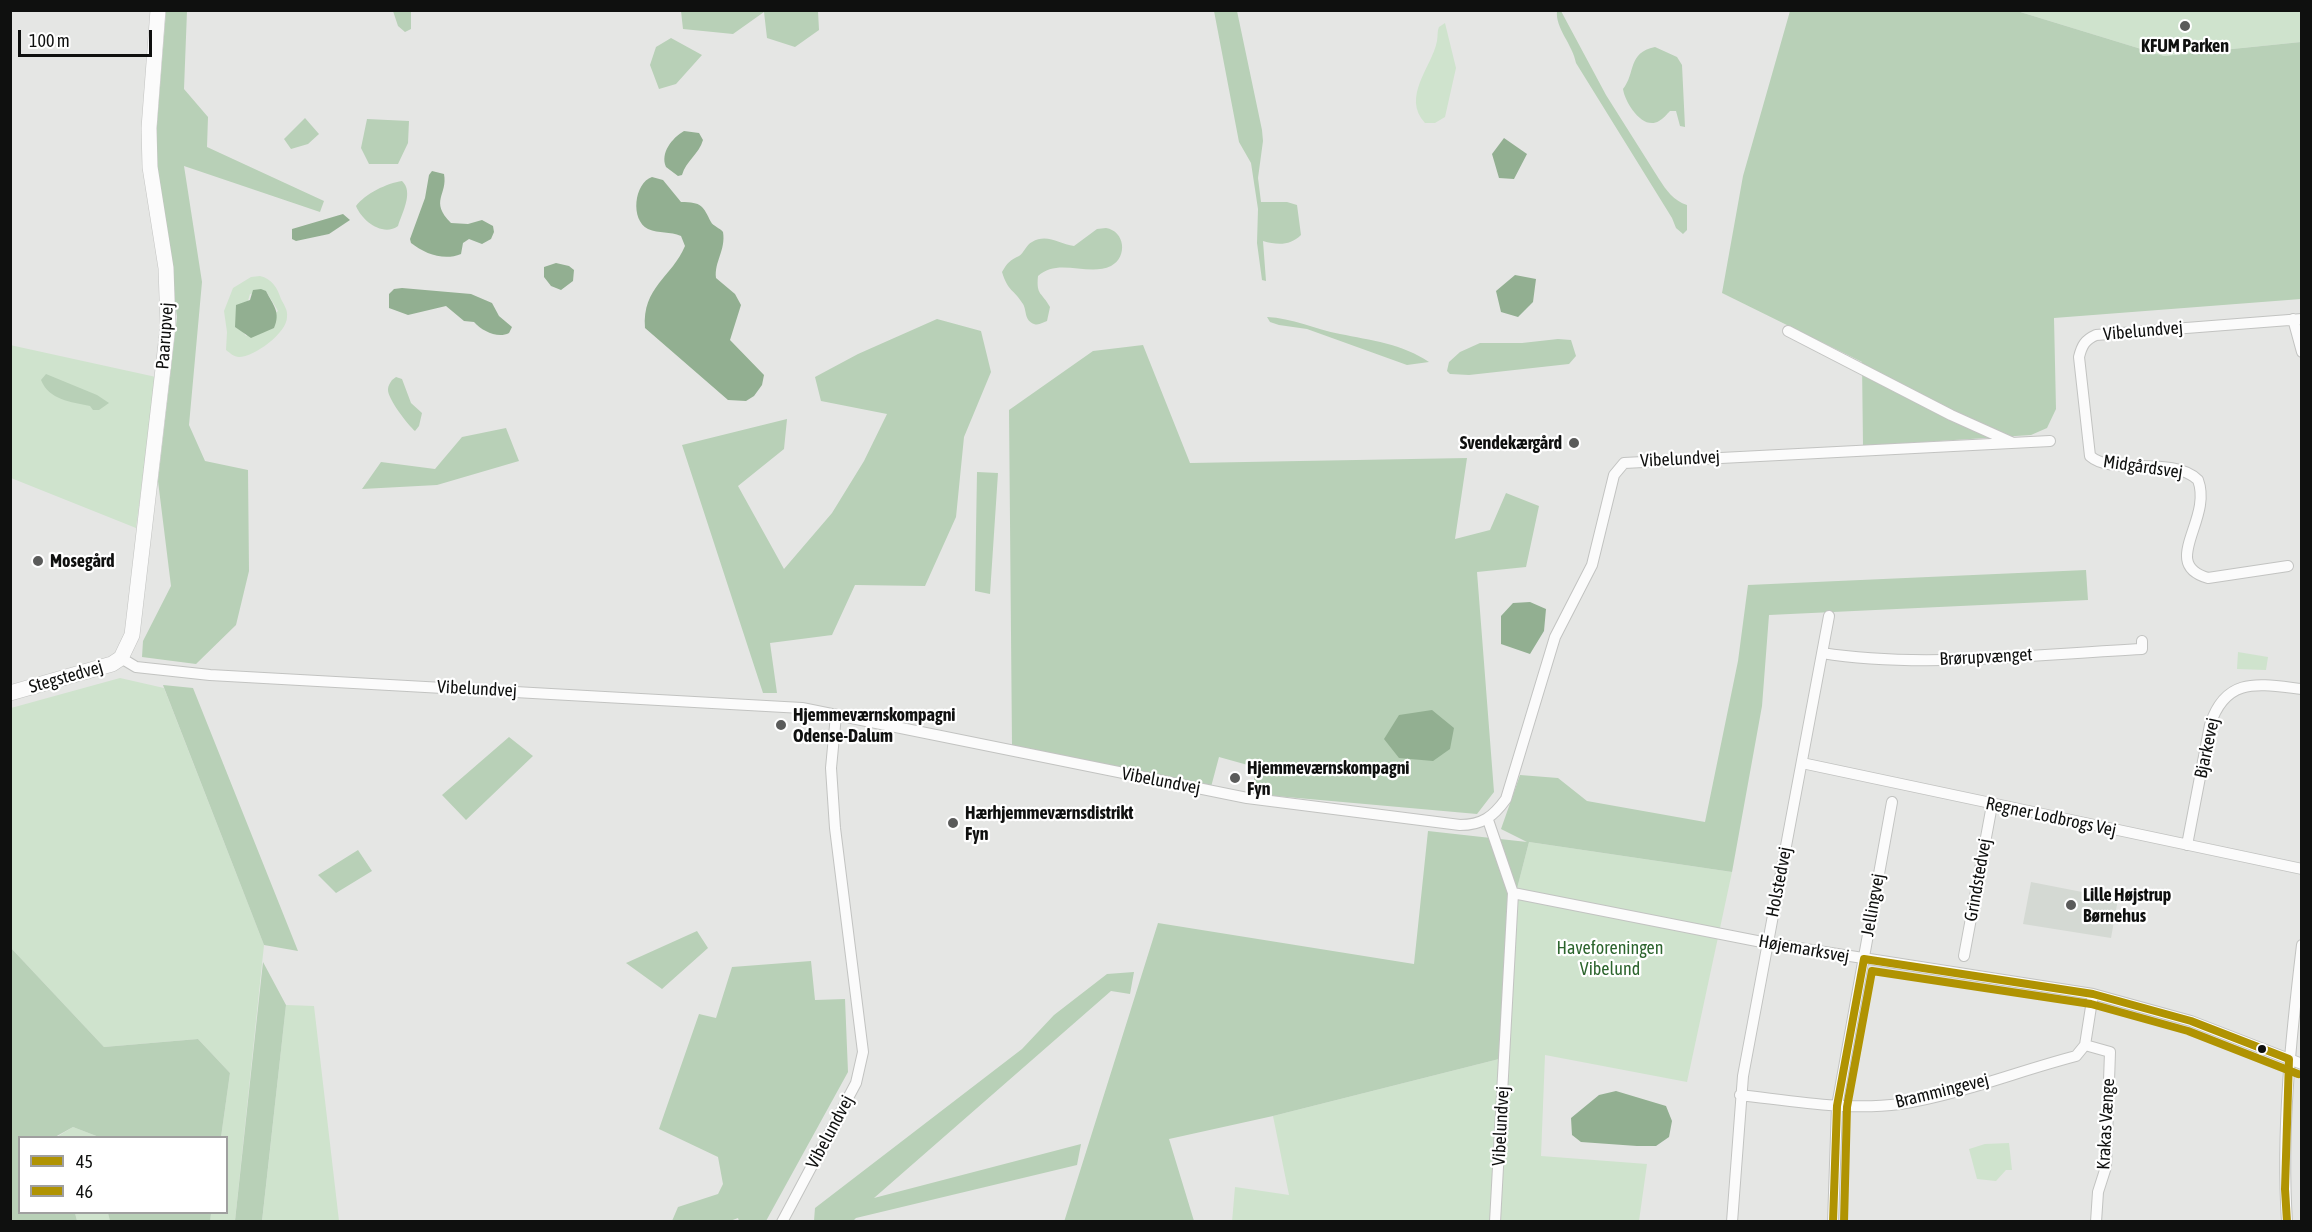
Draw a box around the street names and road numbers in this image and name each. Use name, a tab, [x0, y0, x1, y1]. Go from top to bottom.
street label: Paarupvej	[152, 302, 178, 370]
street label: Vibelundvej	[2102, 317, 2184, 345]
street label: Vibelundvej	[1640, 446, 1720, 472]
street label: Midgårdsvej	[2102, 451, 2184, 483]
street label: Brørupvænget	[1939, 644, 2033, 670]
street label: Stegstedvej	[26, 656, 106, 698]
street label: Vibelundvej	[437, 676, 517, 702]
street label: Bjarkevej	[2190, 716, 2224, 780]
street label: Vibelundvej	[1120, 763, 1202, 799]
street label: Regner Lodbrogs Vej	[1984, 793, 2118, 841]
street label: Grindstedvej	[1960, 837, 1996, 923]
street label: Holstedvej	[1762, 845, 1796, 919]
street label: Jellingvej	[1857, 872, 1889, 938]
street label: Højemarksvej	[1757, 930, 1851, 968]
street label: Brammingevej	[1893, 1069, 1991, 1113]
street label: Krakas Vænge	[2093, 1078, 2119, 1170]
street label: Vibelundvej	[1488, 1086, 1514, 1166]
street label: Vibelundvej	[802, 1092, 858, 1172]

